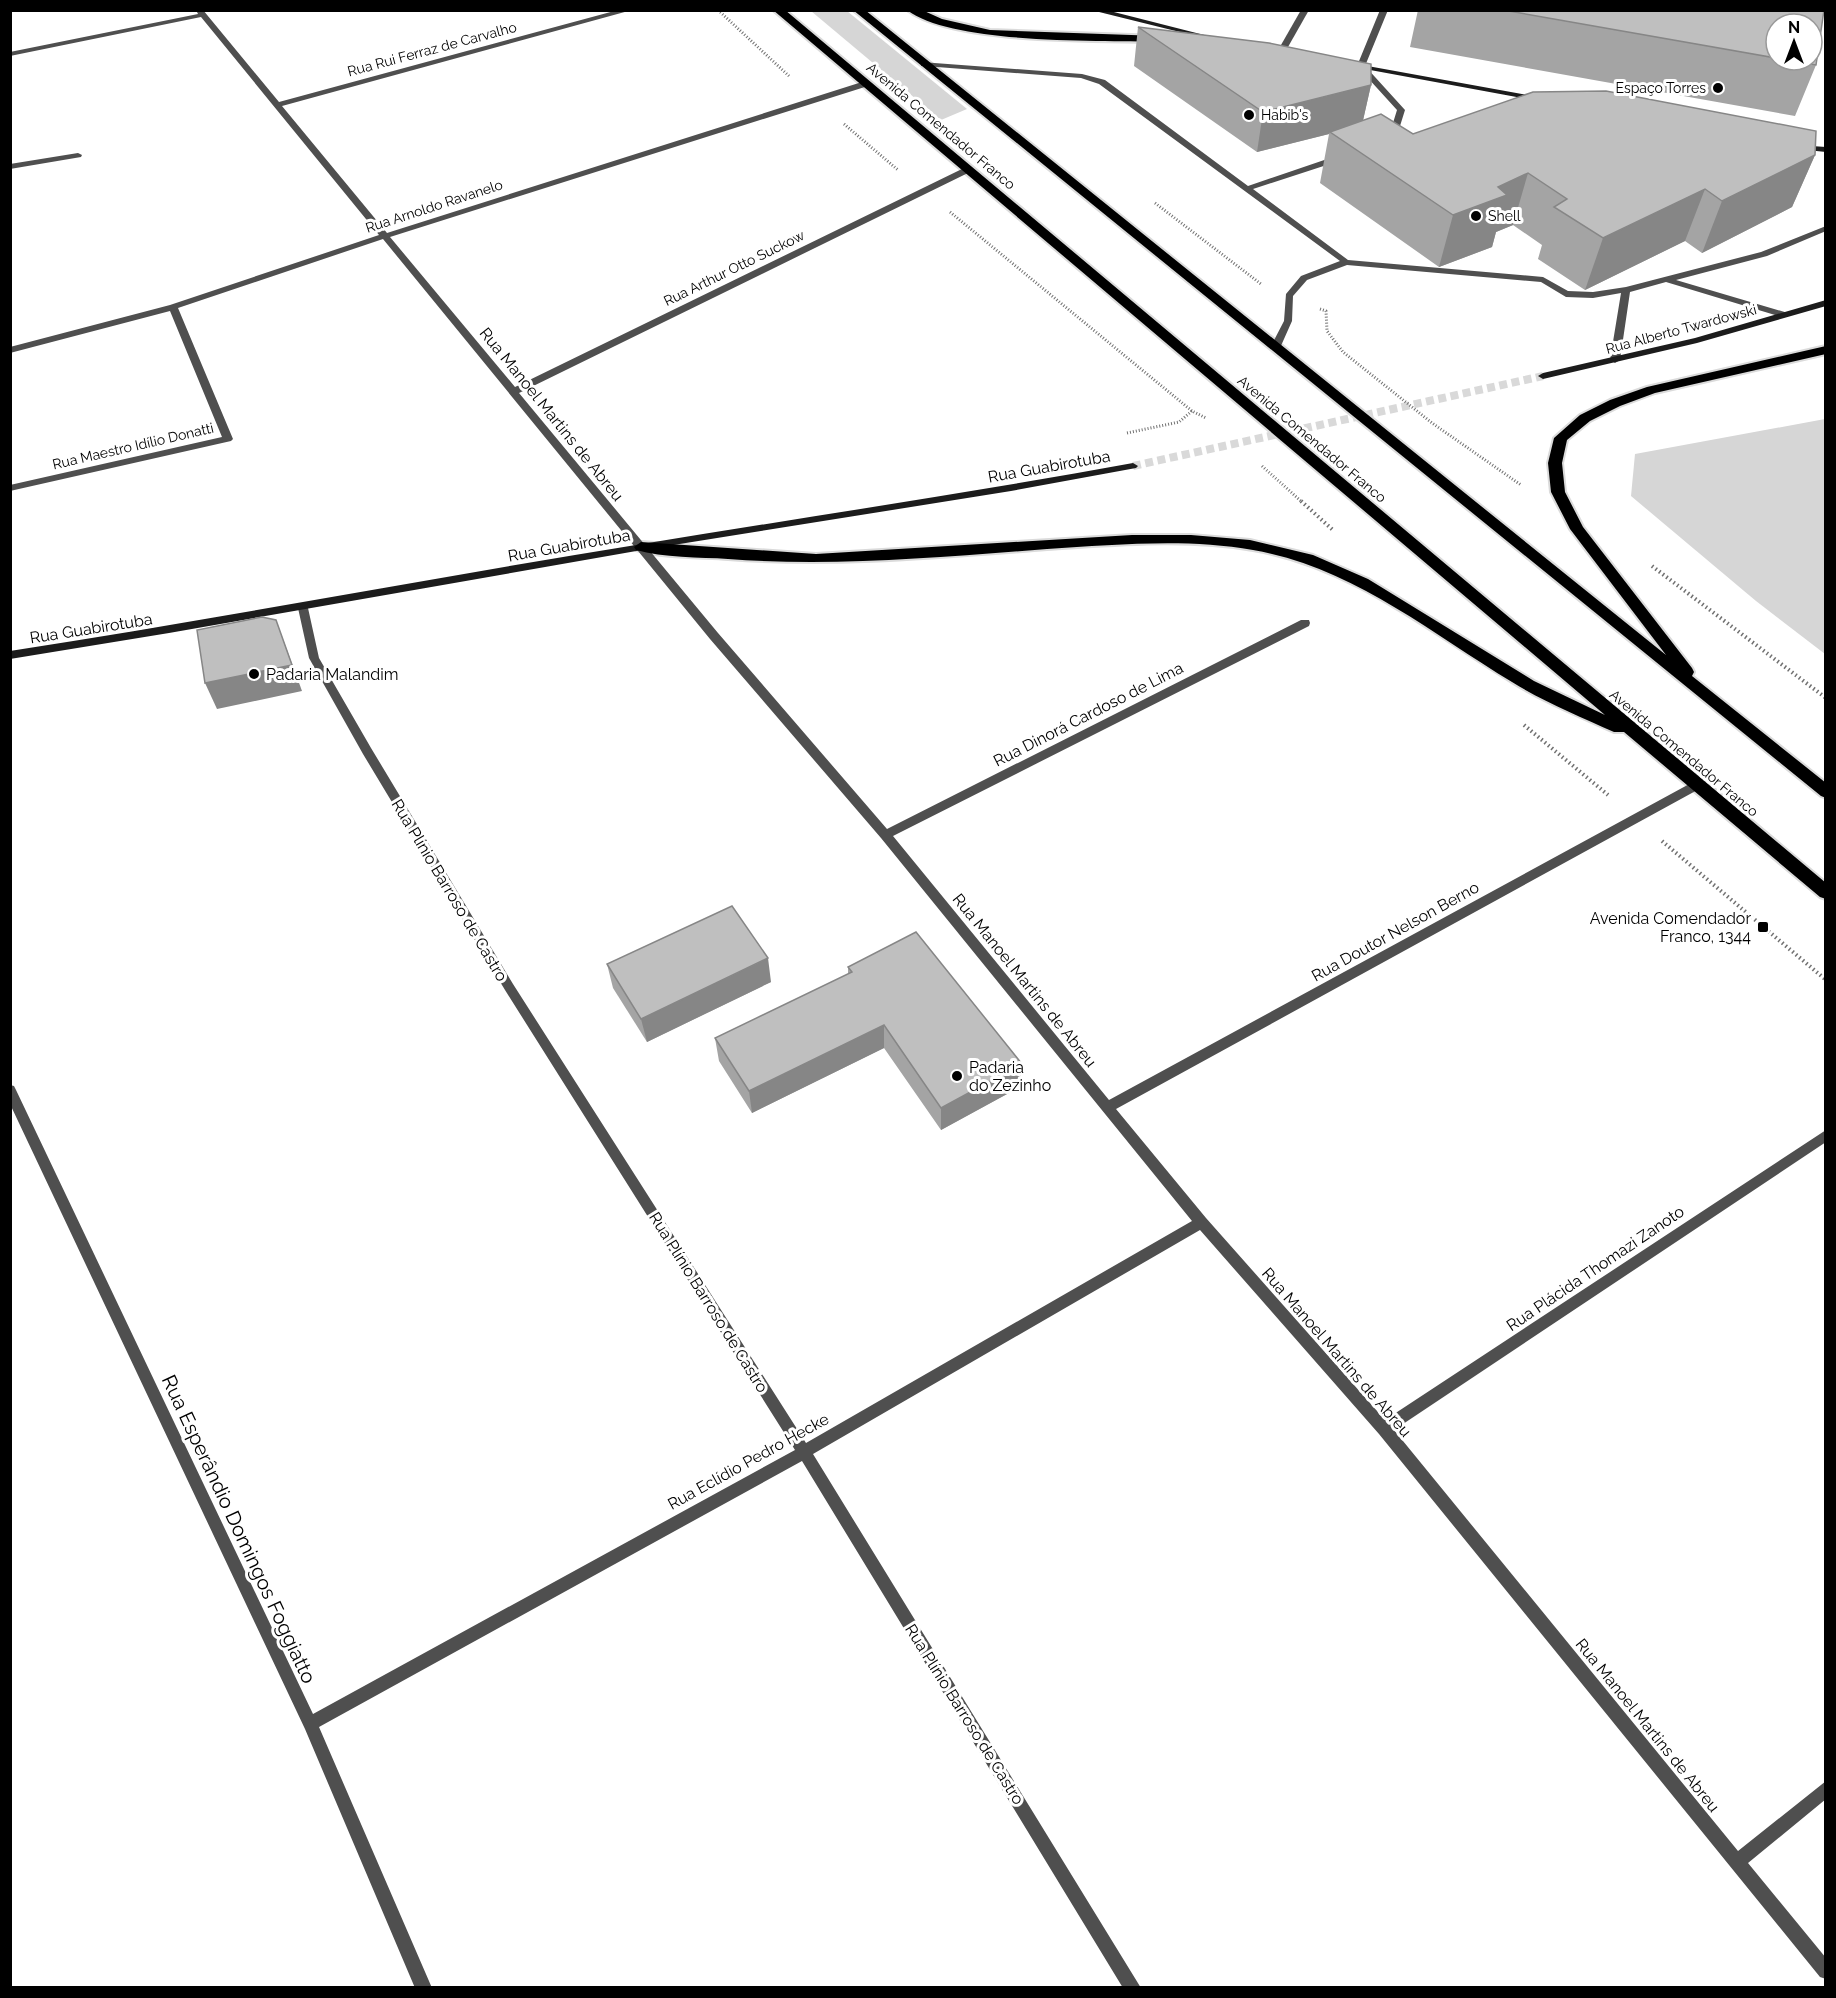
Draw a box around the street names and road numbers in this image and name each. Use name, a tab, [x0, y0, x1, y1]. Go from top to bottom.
street label: Rua Rui Ferraz de Carvalho	[346, 19, 518, 79]
street label: Avenida Comendador Franco	[864, 59, 1018, 193]
street label: Rua Arnoldo Ravanelo	[363, 176, 505, 236]
street label: Rua Arthur Otto Suckow	[661, 227, 807, 309]
street label: Rua Alberto Twardowski	[1604, 301, 1758, 357]
street label: Rua Manoel Martins de Abreu	[476, 324, 627, 505]
street label: Avenida Comendador Franco	[1235, 372, 1389, 506]
street label: Rua Maestro Idílio Donatti	[51, 420, 215, 472]
street label: Rua Guabirotuba	[986, 446, 1112, 487]
street label: Rua Guabirotuba	[506, 525, 632, 566]
street label: Rua Guabirotuba	[28, 609, 154, 648]
street label: Rua Dinorá Cardoso de Lima	[990, 658, 1186, 771]
street label: Avenida Comendador Franco	[1607, 686, 1761, 820]
street label: Rua Plínio Barroso de Castro	[388, 796, 512, 985]
street label: Rua Doutor Nelson Berno	[1308, 877, 1482, 985]
street label: Rua Manoel Martins de Abreu	[949, 890, 1100, 1071]
street label: Rua Plácida Thomazi Zanoto	[1503, 1202, 1688, 1335]
street label: Rua Plínio Barroso de Castro	[645, 1209, 772, 1396]
street label: Rua Manoel Martins de Abreu	[1258, 1264, 1415, 1441]
street label: Rua Esperândio Domingos Foggiatto	[157, 1371, 321, 1687]
street label: Rua Eclídio Pedro Hecke	[664, 1409, 832, 1514]
street label: Rua Plínio Barroso de Castro	[901, 1621, 1028, 1808]
street label: Rua Manoel Martins de Abreu	[1572, 1635, 1723, 1816]

